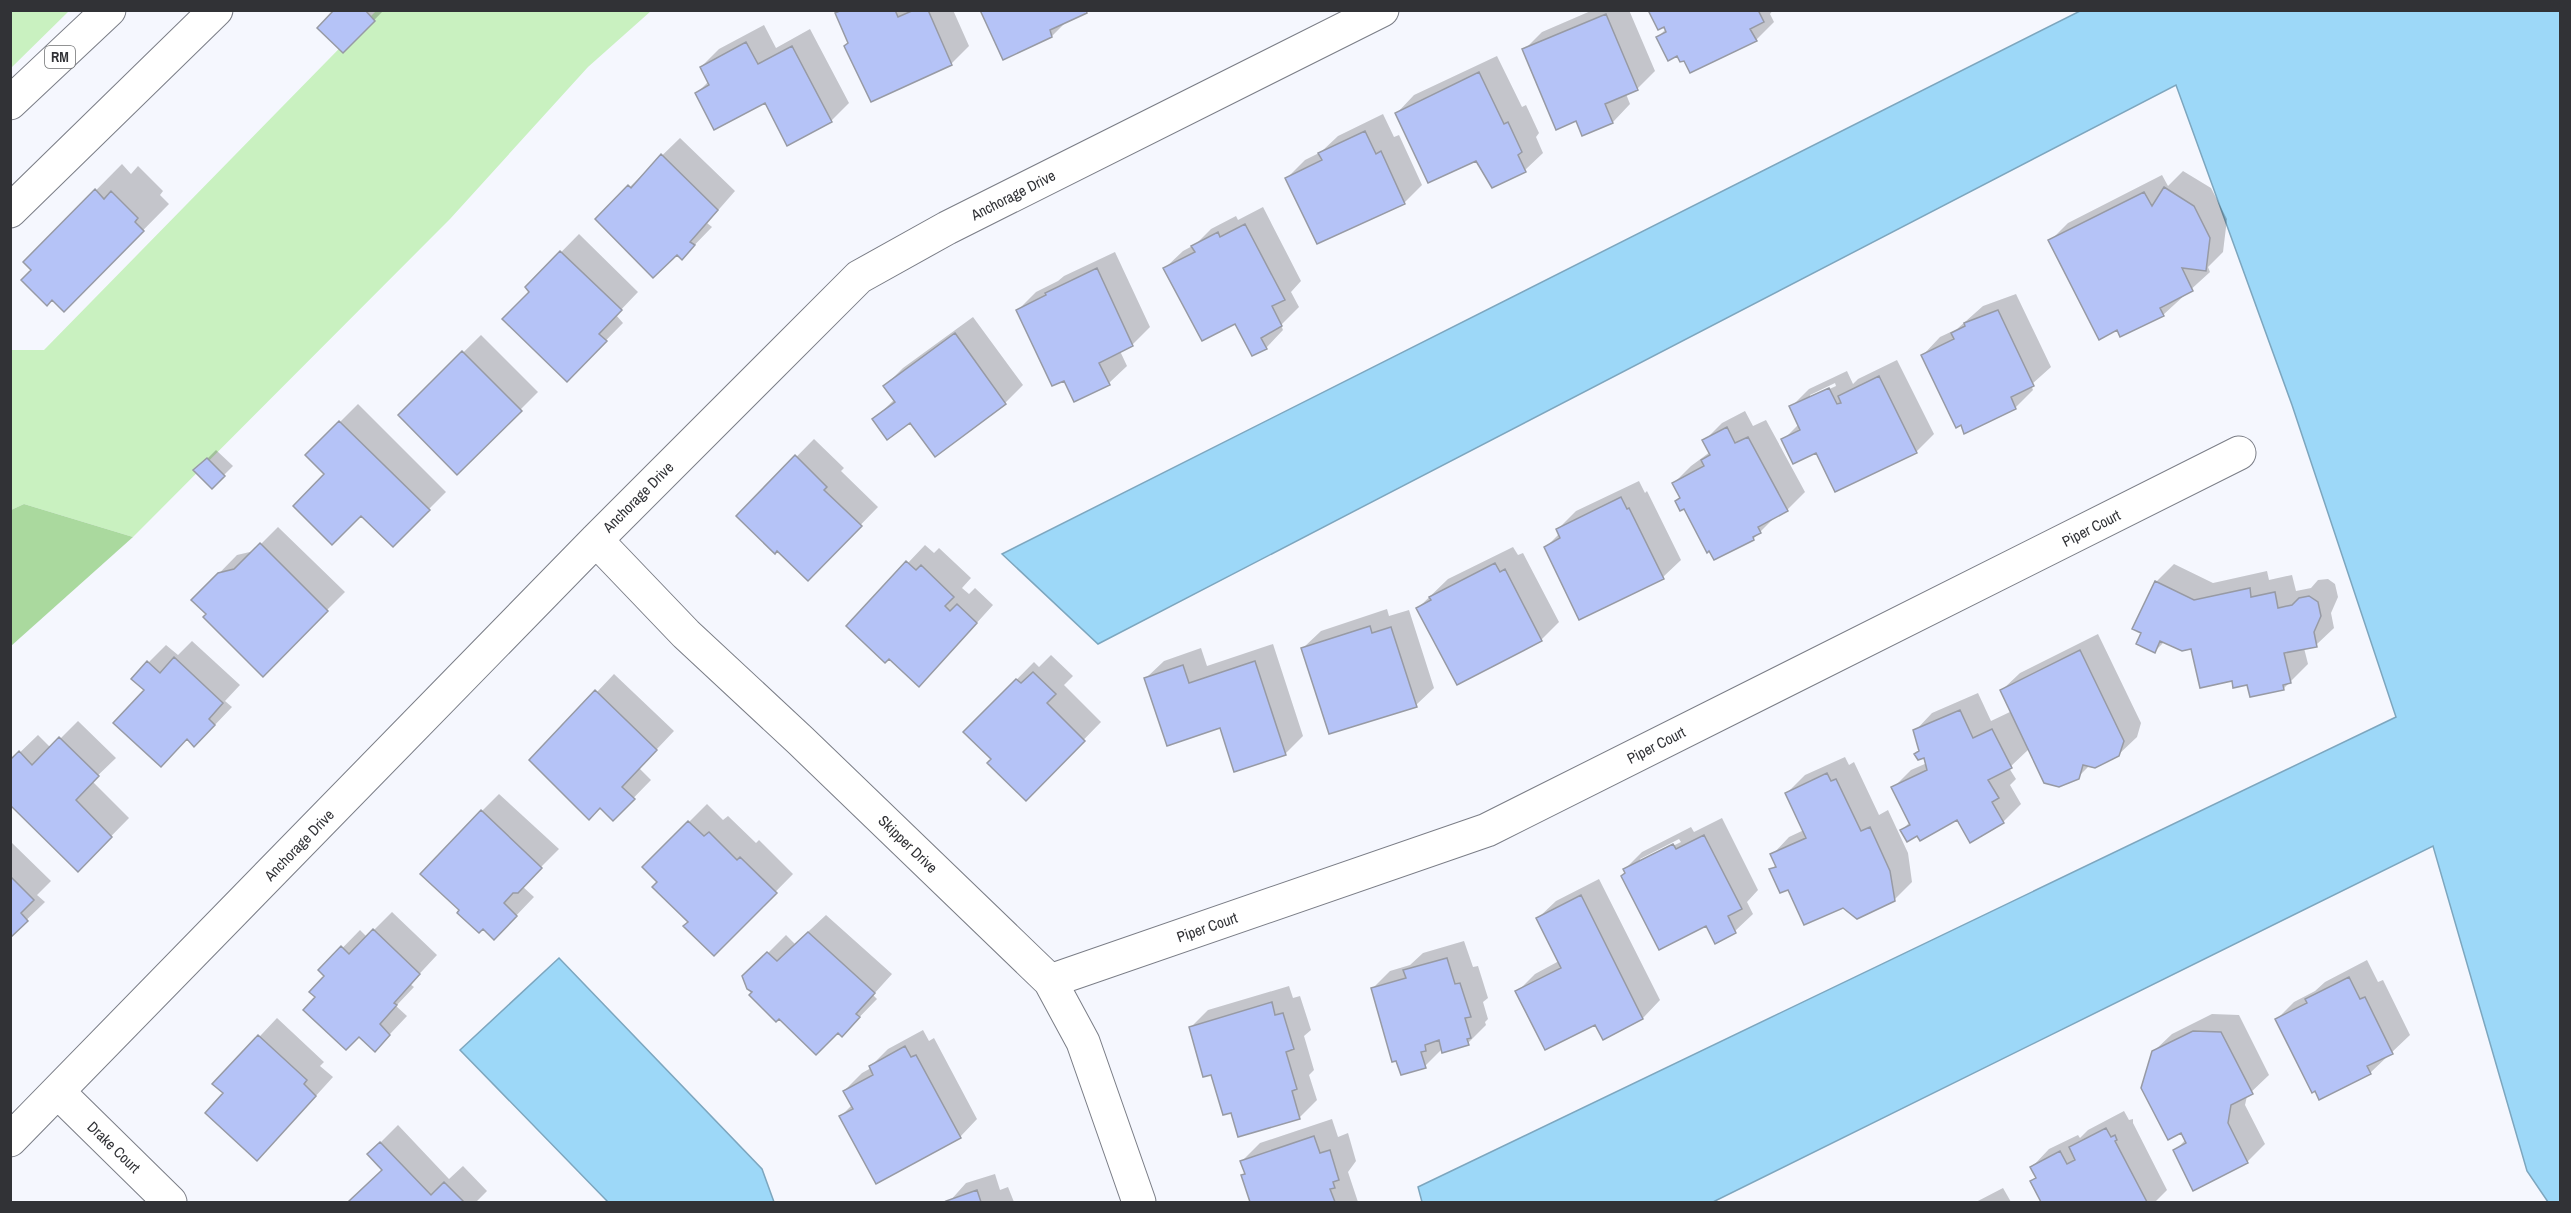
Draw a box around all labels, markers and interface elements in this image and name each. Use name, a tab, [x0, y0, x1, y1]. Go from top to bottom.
road number: RM	[45, 46, 75, 68]
street label: Anchorage Drive	[966, 165, 1059, 226]
street label: Anchorage Drive	[597, 457, 678, 538]
street label: Piper Court	[2058, 504, 2124, 552]
street label: Piper Court	[1623, 721, 1689, 769]
street label: Anchorage Drive	[259, 804, 339, 886]
street label: Skipper Drive	[874, 810, 942, 878]
street label: Piper Court	[1174, 907, 1241, 947]
street label: Drake Court	[83, 1116, 146, 1178]

